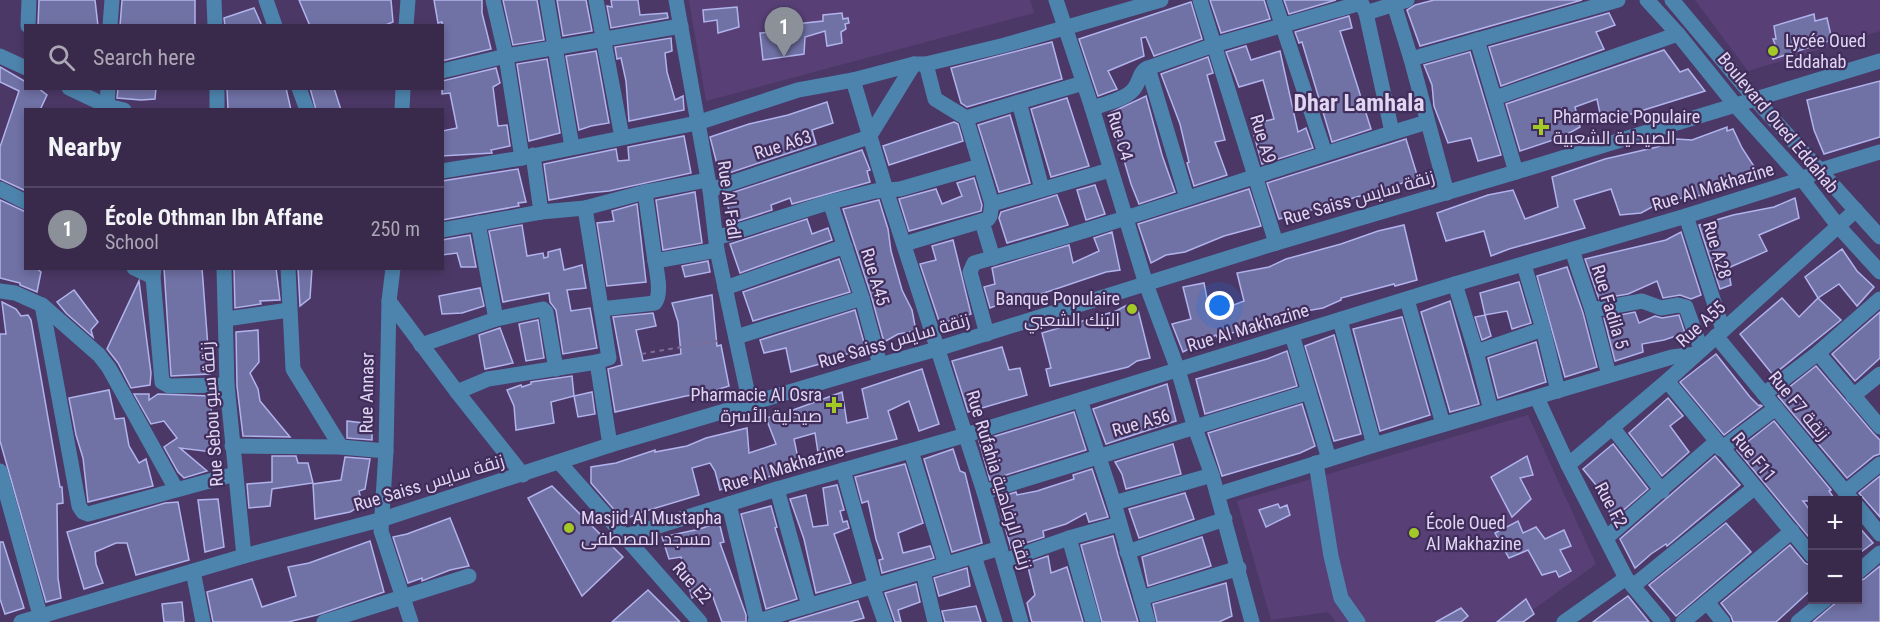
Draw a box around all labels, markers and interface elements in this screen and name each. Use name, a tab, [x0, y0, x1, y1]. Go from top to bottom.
pin: 1	[764, 8, 804, 57]
search box	[24, 24, 444, 90]
place label: Lycée Oued Eddahab	[1785, 30, 1866, 72]
icon: search	[45, 41, 78, 74]
marker: Lycée Oued Eddahab	[1766, 44, 1780, 58]
text: Search here	[93, 45, 195, 70]
street label: Boulevard Oued Eddahab	[1713, 48, 1843, 197]
district label: Dhar Lamhala	[1293, 89, 1425, 117]
place label: Pharmacie Populaire الصيدلية الشعبية	[1553, 106, 1700, 148]
street label: Rue C4	[1103, 109, 1138, 163]
street label: Rue A9	[1246, 112, 1281, 166]
marker: Pharmacie Populaire الصيدلية الشعبية	[1534, 120, 1548, 134]
street label: Rue A63	[752, 125, 814, 164]
text: Nearby	[48, 132, 122, 162]
street label: Rue Al Makhazine	[1649, 158, 1776, 215]
street label: Rue Al Fadl	[714, 159, 745, 241]
street label: Rue Saiss زنقة سايس	[1281, 166, 1437, 230]
text: École Othman Ibn Affane	[105, 205, 323, 230]
text: 1	[62, 217, 73, 241]
text: 250 m	[371, 217, 420, 241]
street label: Rue A28	[1699, 219, 1736, 281]
text: School	[105, 230, 159, 254]
street label: Rue A45	[857, 246, 894, 308]
street label: Rue Fadila 5	[1588, 262, 1633, 351]
place label: Banque Populaire البنك الشعبي	[995, 288, 1120, 334]
your location	[1205, 291, 1234, 320]
street label: Rue A55	[1672, 296, 1730, 351]
street label: Rue Al Makhazine	[1184, 299, 1311, 356]
marker: Banque Populaire البنك الشعبي	[1125, 302, 1139, 316]
street label: Rue Saiss زنقة سايس	[816, 309, 972, 373]
street label: Rue Sebou زنقة سبو	[196, 341, 228, 487]
street label: Rue Annasr	[355, 352, 378, 434]
street label: Rue F7 زنقة	[1764, 367, 1834, 445]
place label: Pharmacie Al Osra صيدلية الأسرة	[691, 384, 822, 427]
street label: Rue Rufahia زنقة الرفاهية	[961, 388, 1037, 572]
marker: Pharmacie Al Osra صيدلية الأسرة	[827, 398, 841, 412]
street label: Rue A56	[1110, 404, 1172, 441]
street label: Rue F11	[1728, 428, 1781, 485]
street label: Rue Al Makhazine	[719, 439, 846, 496]
street label: Rue Saiss زنقة سايس	[351, 450, 507, 516]
street label: Rue F2	[1591, 478, 1632, 531]
map controls	[1808, 496, 1862, 604]
button: +	[1808, 496, 1862, 550]
place label: Masjid Al Mustapha مسجد المصطفى	[581, 507, 722, 550]
place label: École Oued Al Makhazine	[1426, 512, 1521, 554]
marker: Masjid Al Mustapha مسجد المصطفى	[562, 521, 576, 535]
marker: École Oued Al Makhazine	[1407, 526, 1421, 540]
button: −	[1808, 550, 1862, 604]
street label: Rue E2	[668, 557, 716, 608]

